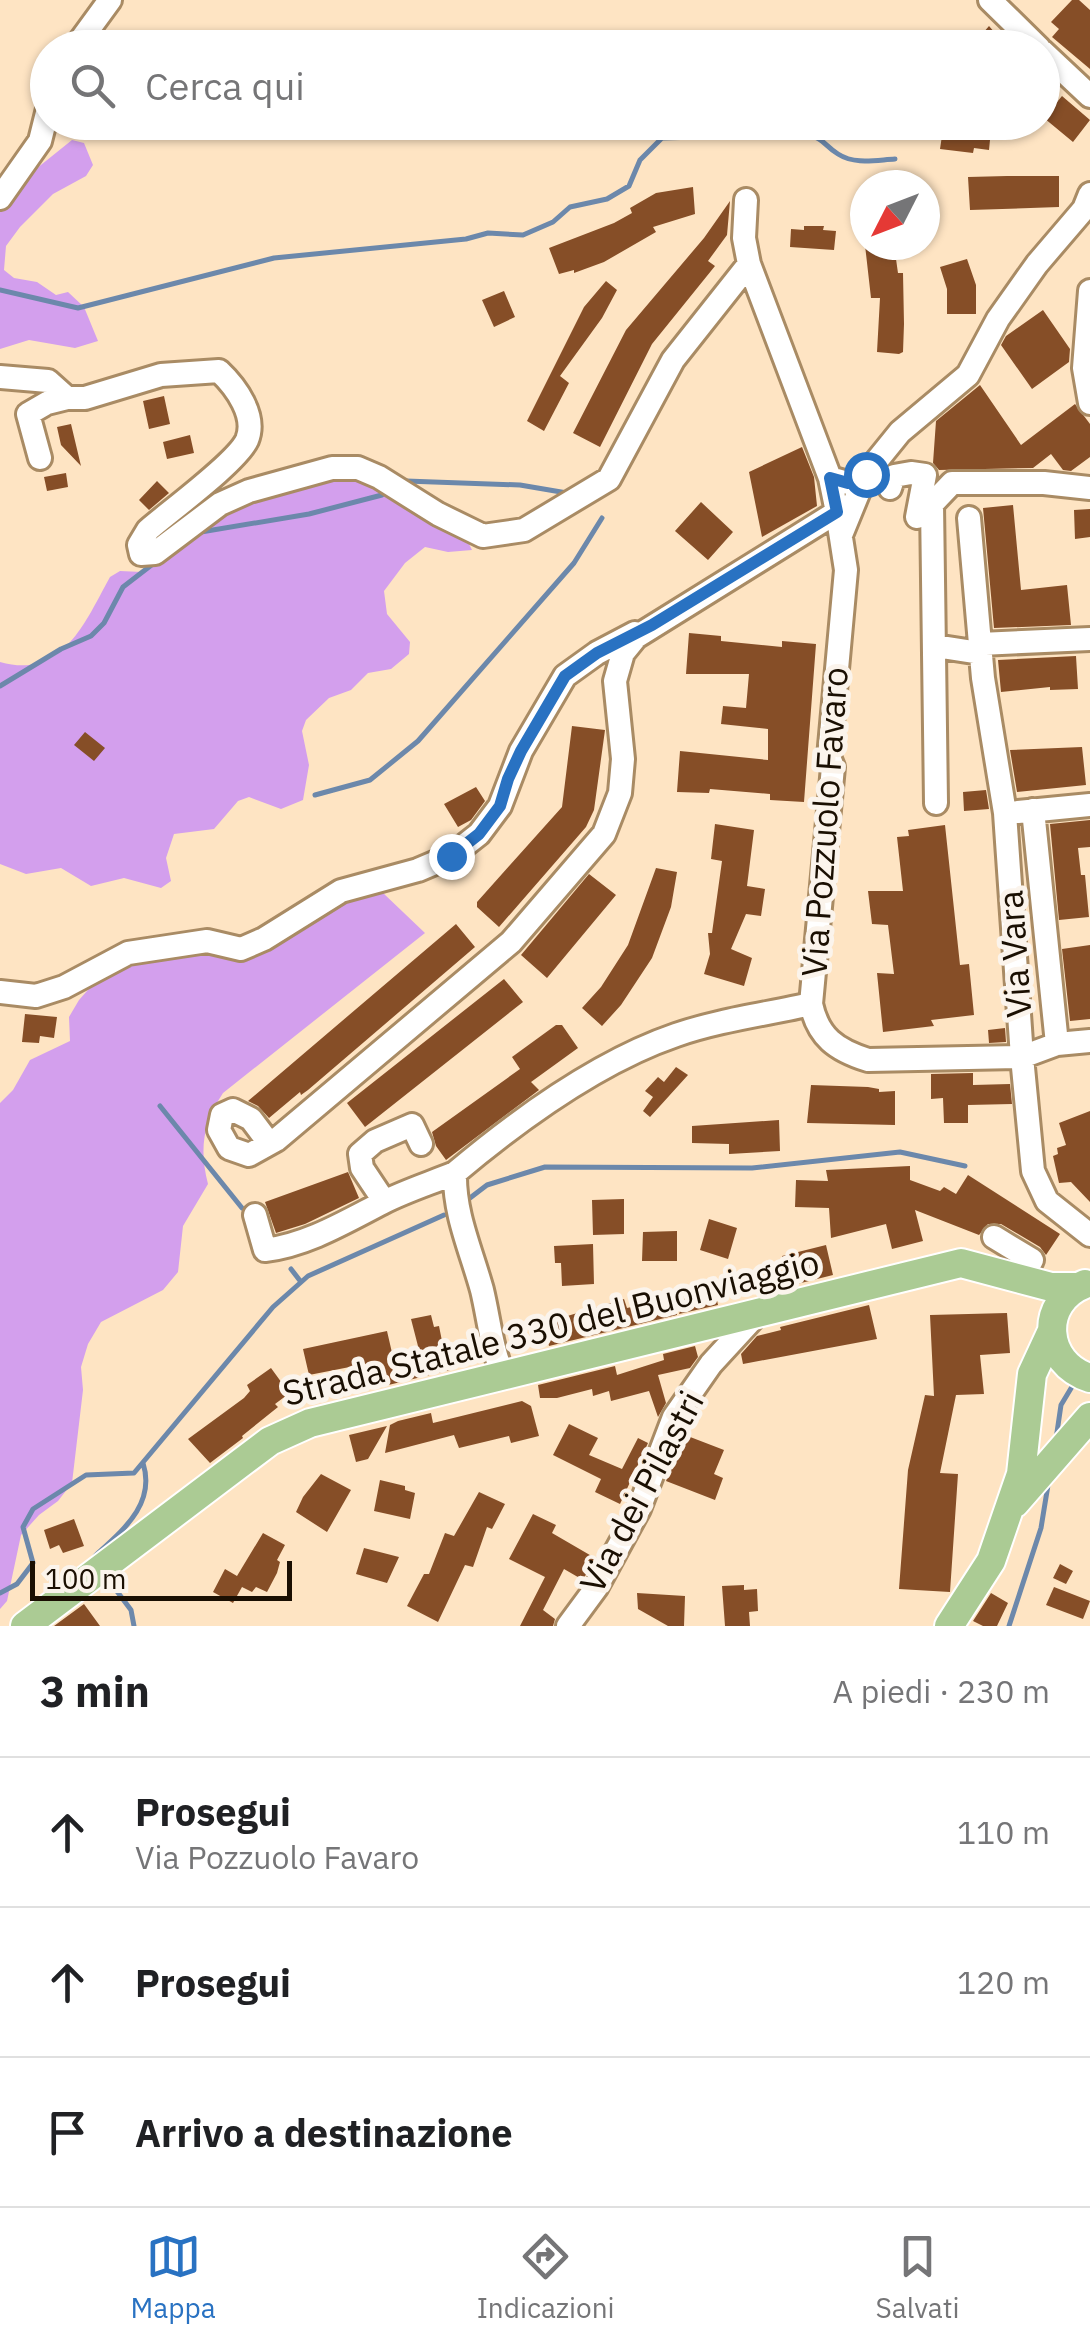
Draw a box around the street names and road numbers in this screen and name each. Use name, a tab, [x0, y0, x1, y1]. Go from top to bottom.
street label: Via Pozzuolo Favaro	[790, 665, 858, 979]
street label: Via Vara	[987, 889, 1041, 1019]
street label: Strada Statale 330 del Buonviaggio	[278, 1238, 824, 1416]
street label: Via dei Pilastri	[569, 1383, 714, 1601]

